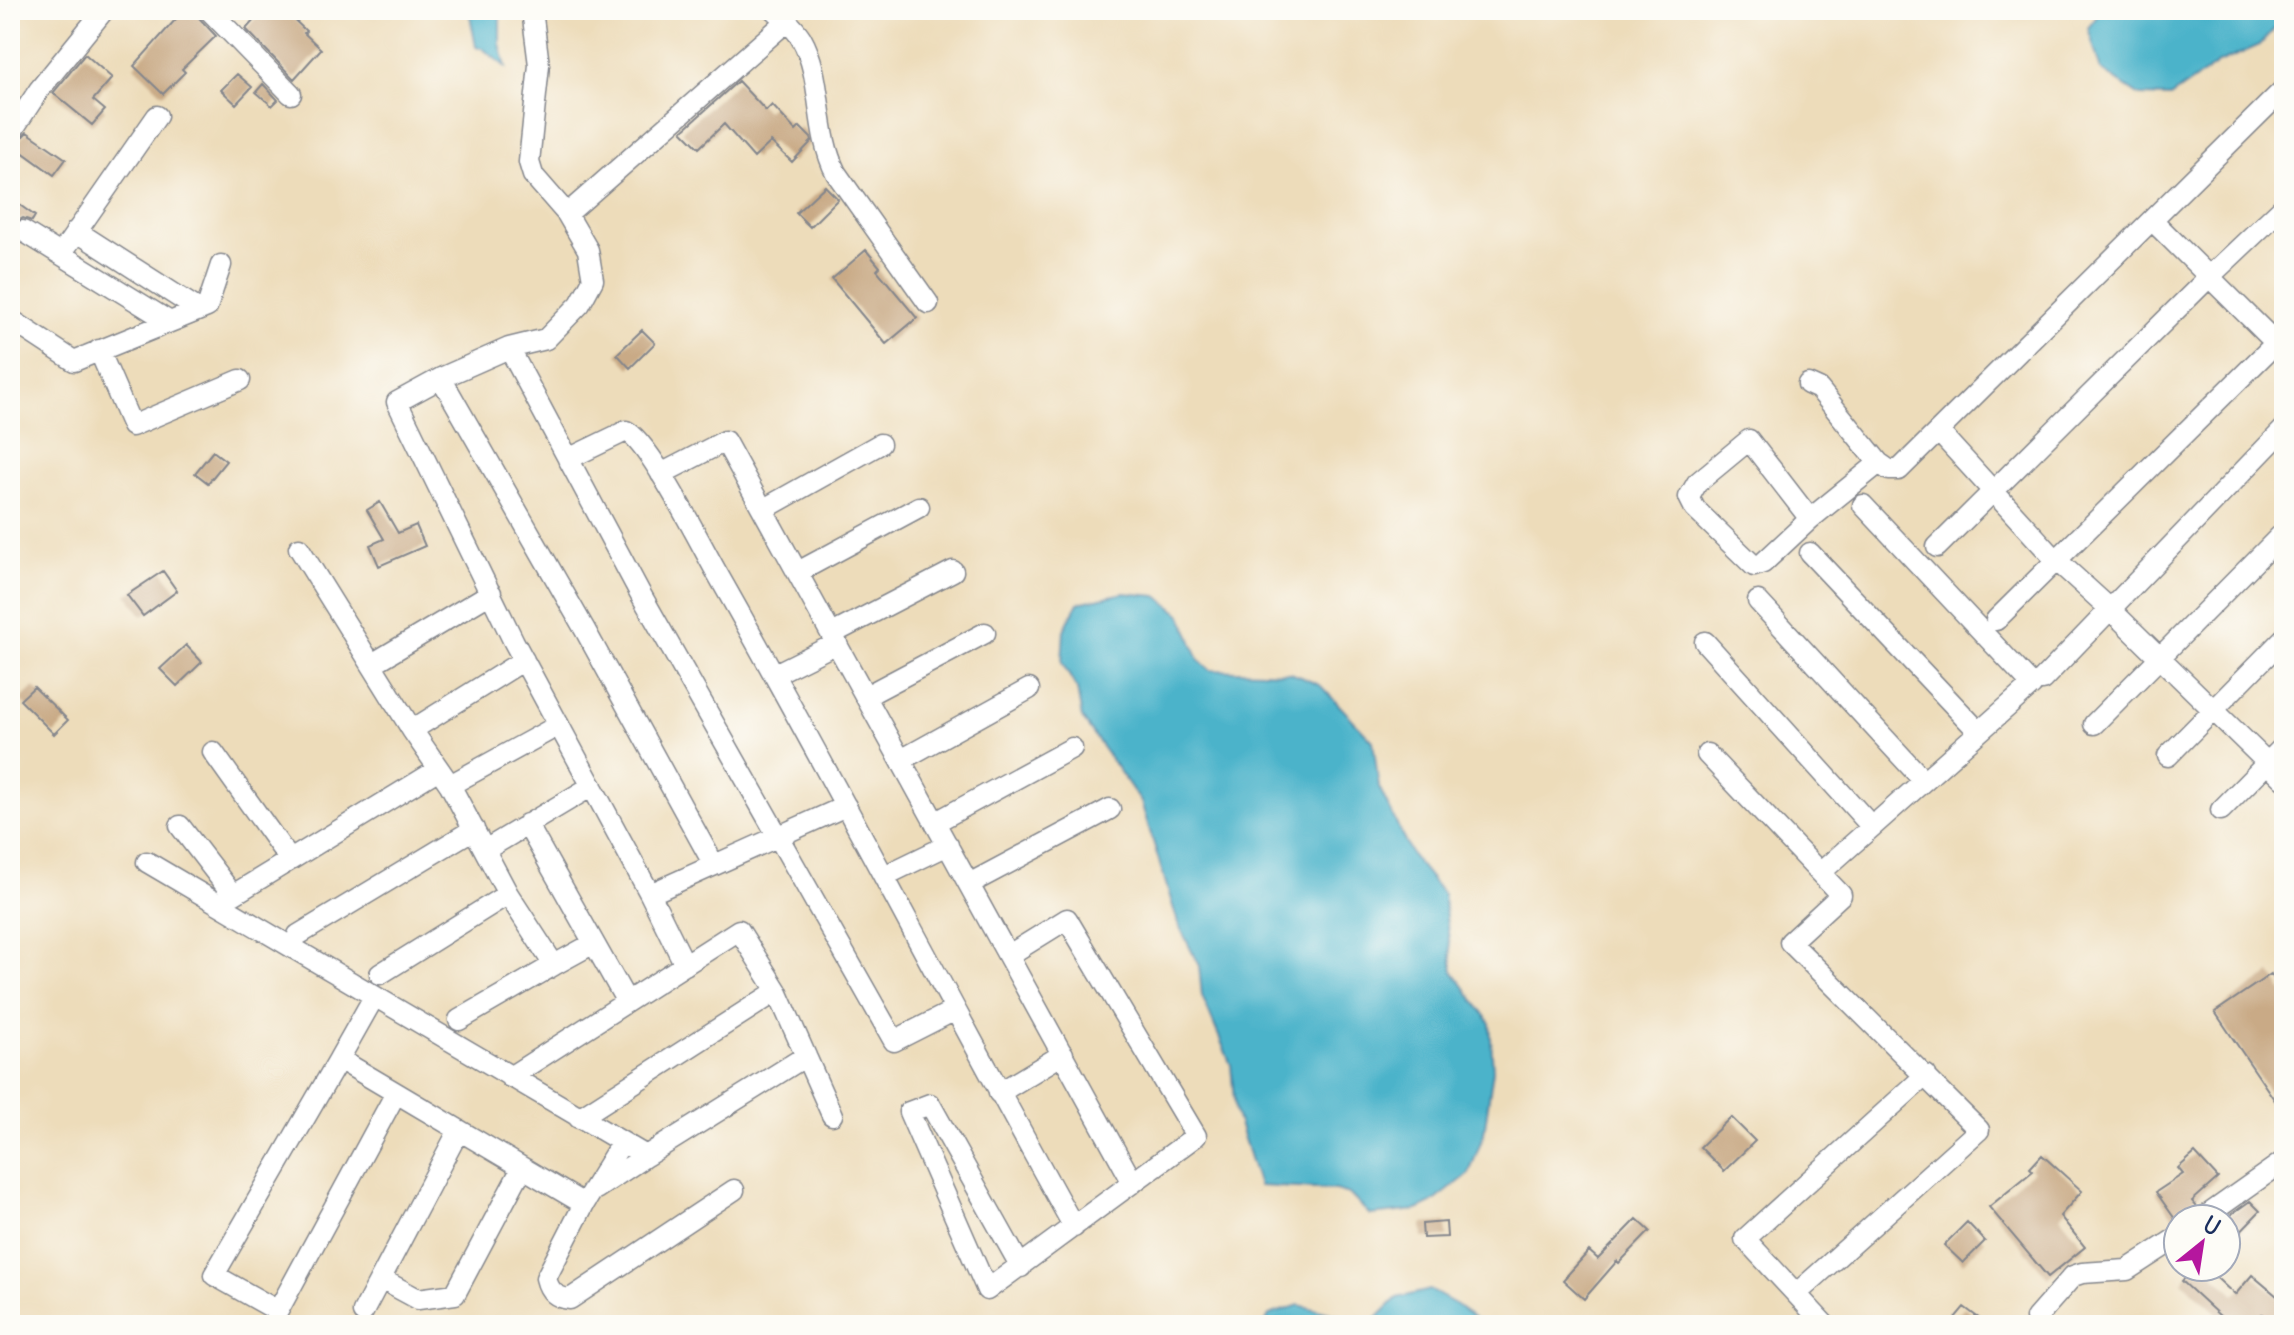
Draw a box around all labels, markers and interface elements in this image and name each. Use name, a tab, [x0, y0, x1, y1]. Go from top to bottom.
north arrow	[2162, 1203, 2242, 1283]
text: U	[2198, 1210, 2226, 1242]

